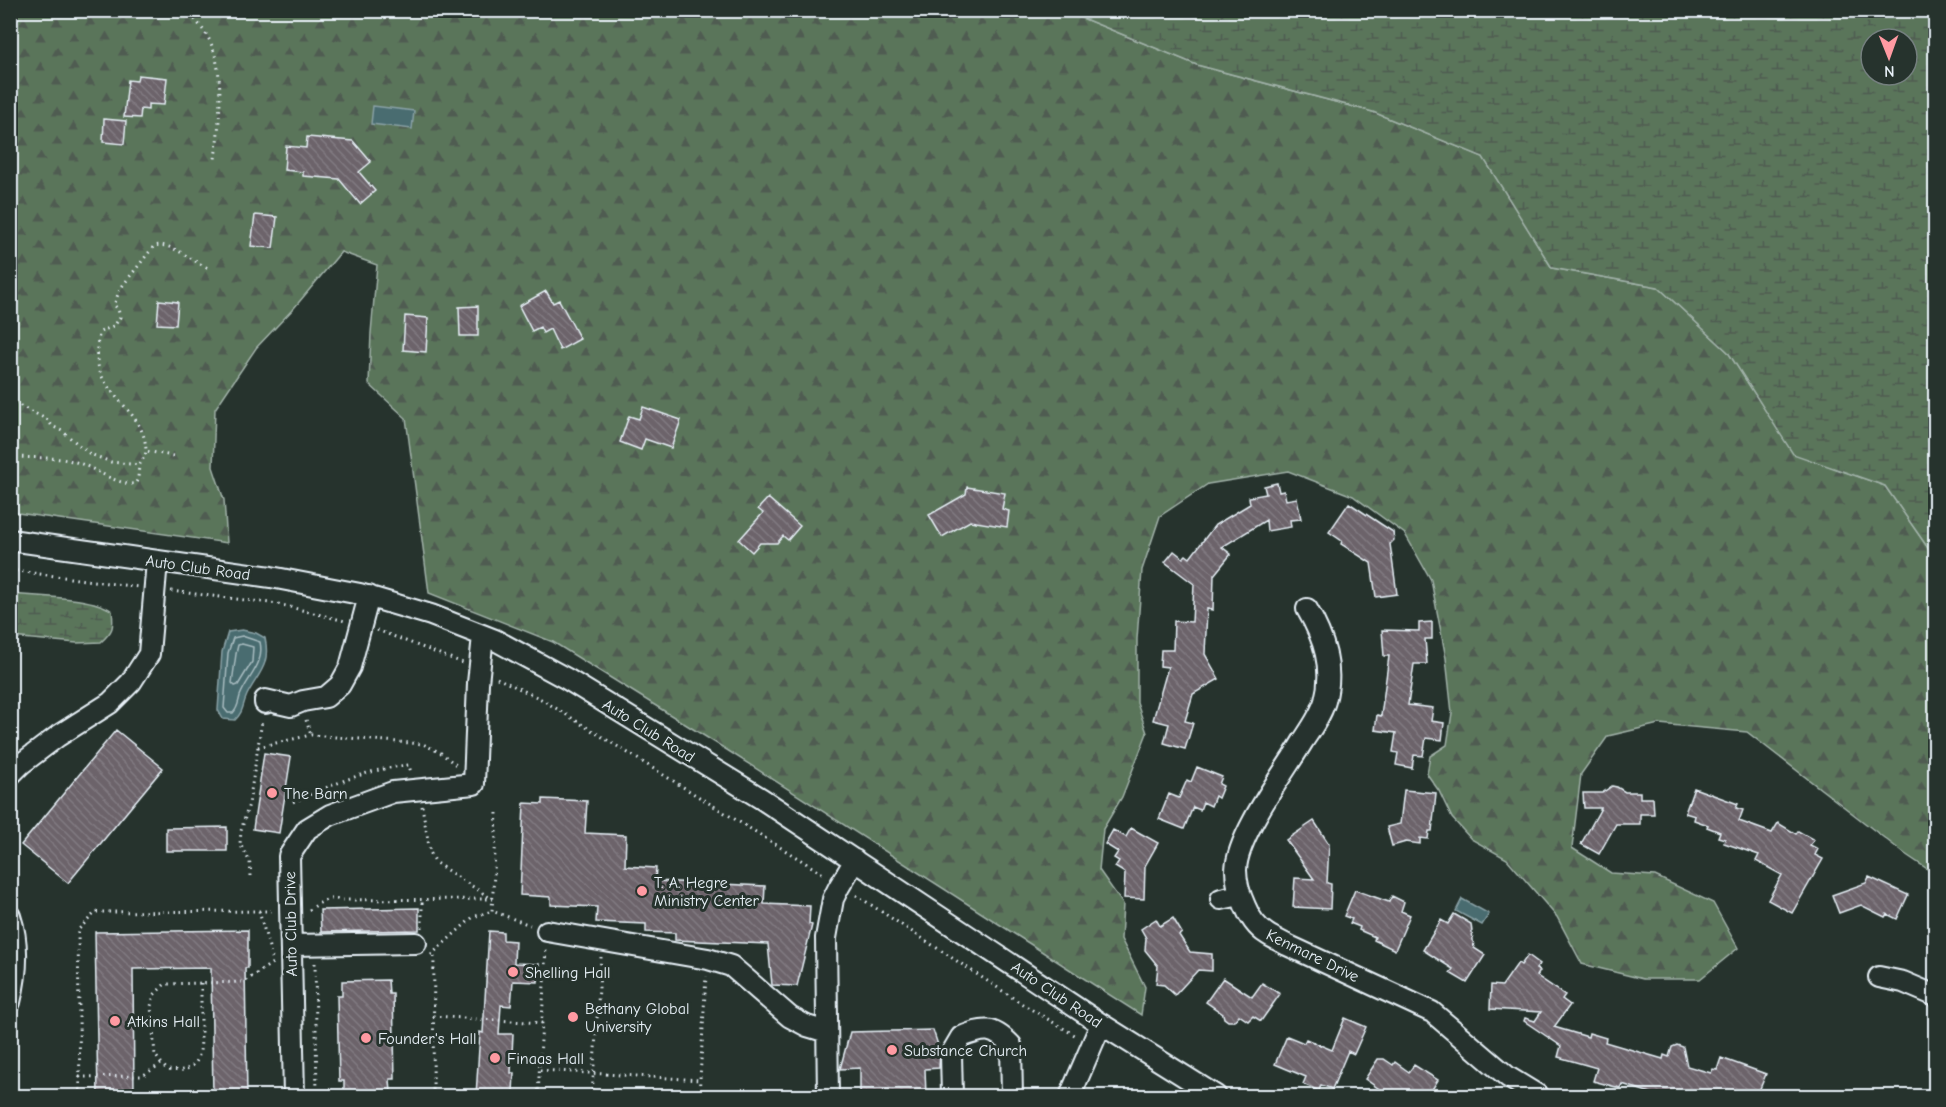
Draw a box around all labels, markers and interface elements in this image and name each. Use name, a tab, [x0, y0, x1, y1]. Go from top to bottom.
north arrow	[1859, 27, 1919, 87]
text: N	[1884, 62, 1895, 80]
street label: Auto Club Road	[144, 552, 251, 584]
street label: Auto Club Road	[599, 695, 698, 766]
place label: The Barn	[284, 785, 348, 803]
marker: The Barn	[265, 786, 279, 800]
street label: Auto Club Drive	[281, 871, 301, 977]
place label: T. A. Hegre Ministry Center	[654, 874, 759, 910]
marker: T. A. Hegre Ministry Center	[635, 884, 649, 898]
street label: Kenmare Drive	[1263, 926, 1362, 986]
street label: Auto Club Road	[1008, 958, 1105, 1032]
place label: Shelling Hall	[525, 964, 611, 982]
marker: Shelling Hall	[506, 965, 520, 979]
place label: Bethany Global University	[585, 1000, 689, 1036]
marker: Bethany Global University	[566, 1010, 580, 1024]
place label: Atkins Hall	[127, 1013, 200, 1031]
marker: Atkins Hall	[108, 1014, 122, 1028]
place label: Founder's Hall	[378, 1030, 477, 1048]
marker: Founder's Hall	[359, 1031, 373, 1045]
place label: Substance Church	[904, 1042, 1027, 1060]
marker: Substance Church	[885, 1043, 899, 1057]
place label: Finaas Hall	[507, 1050, 584, 1068]
marker: Finaas Hall	[488, 1051, 502, 1065]

